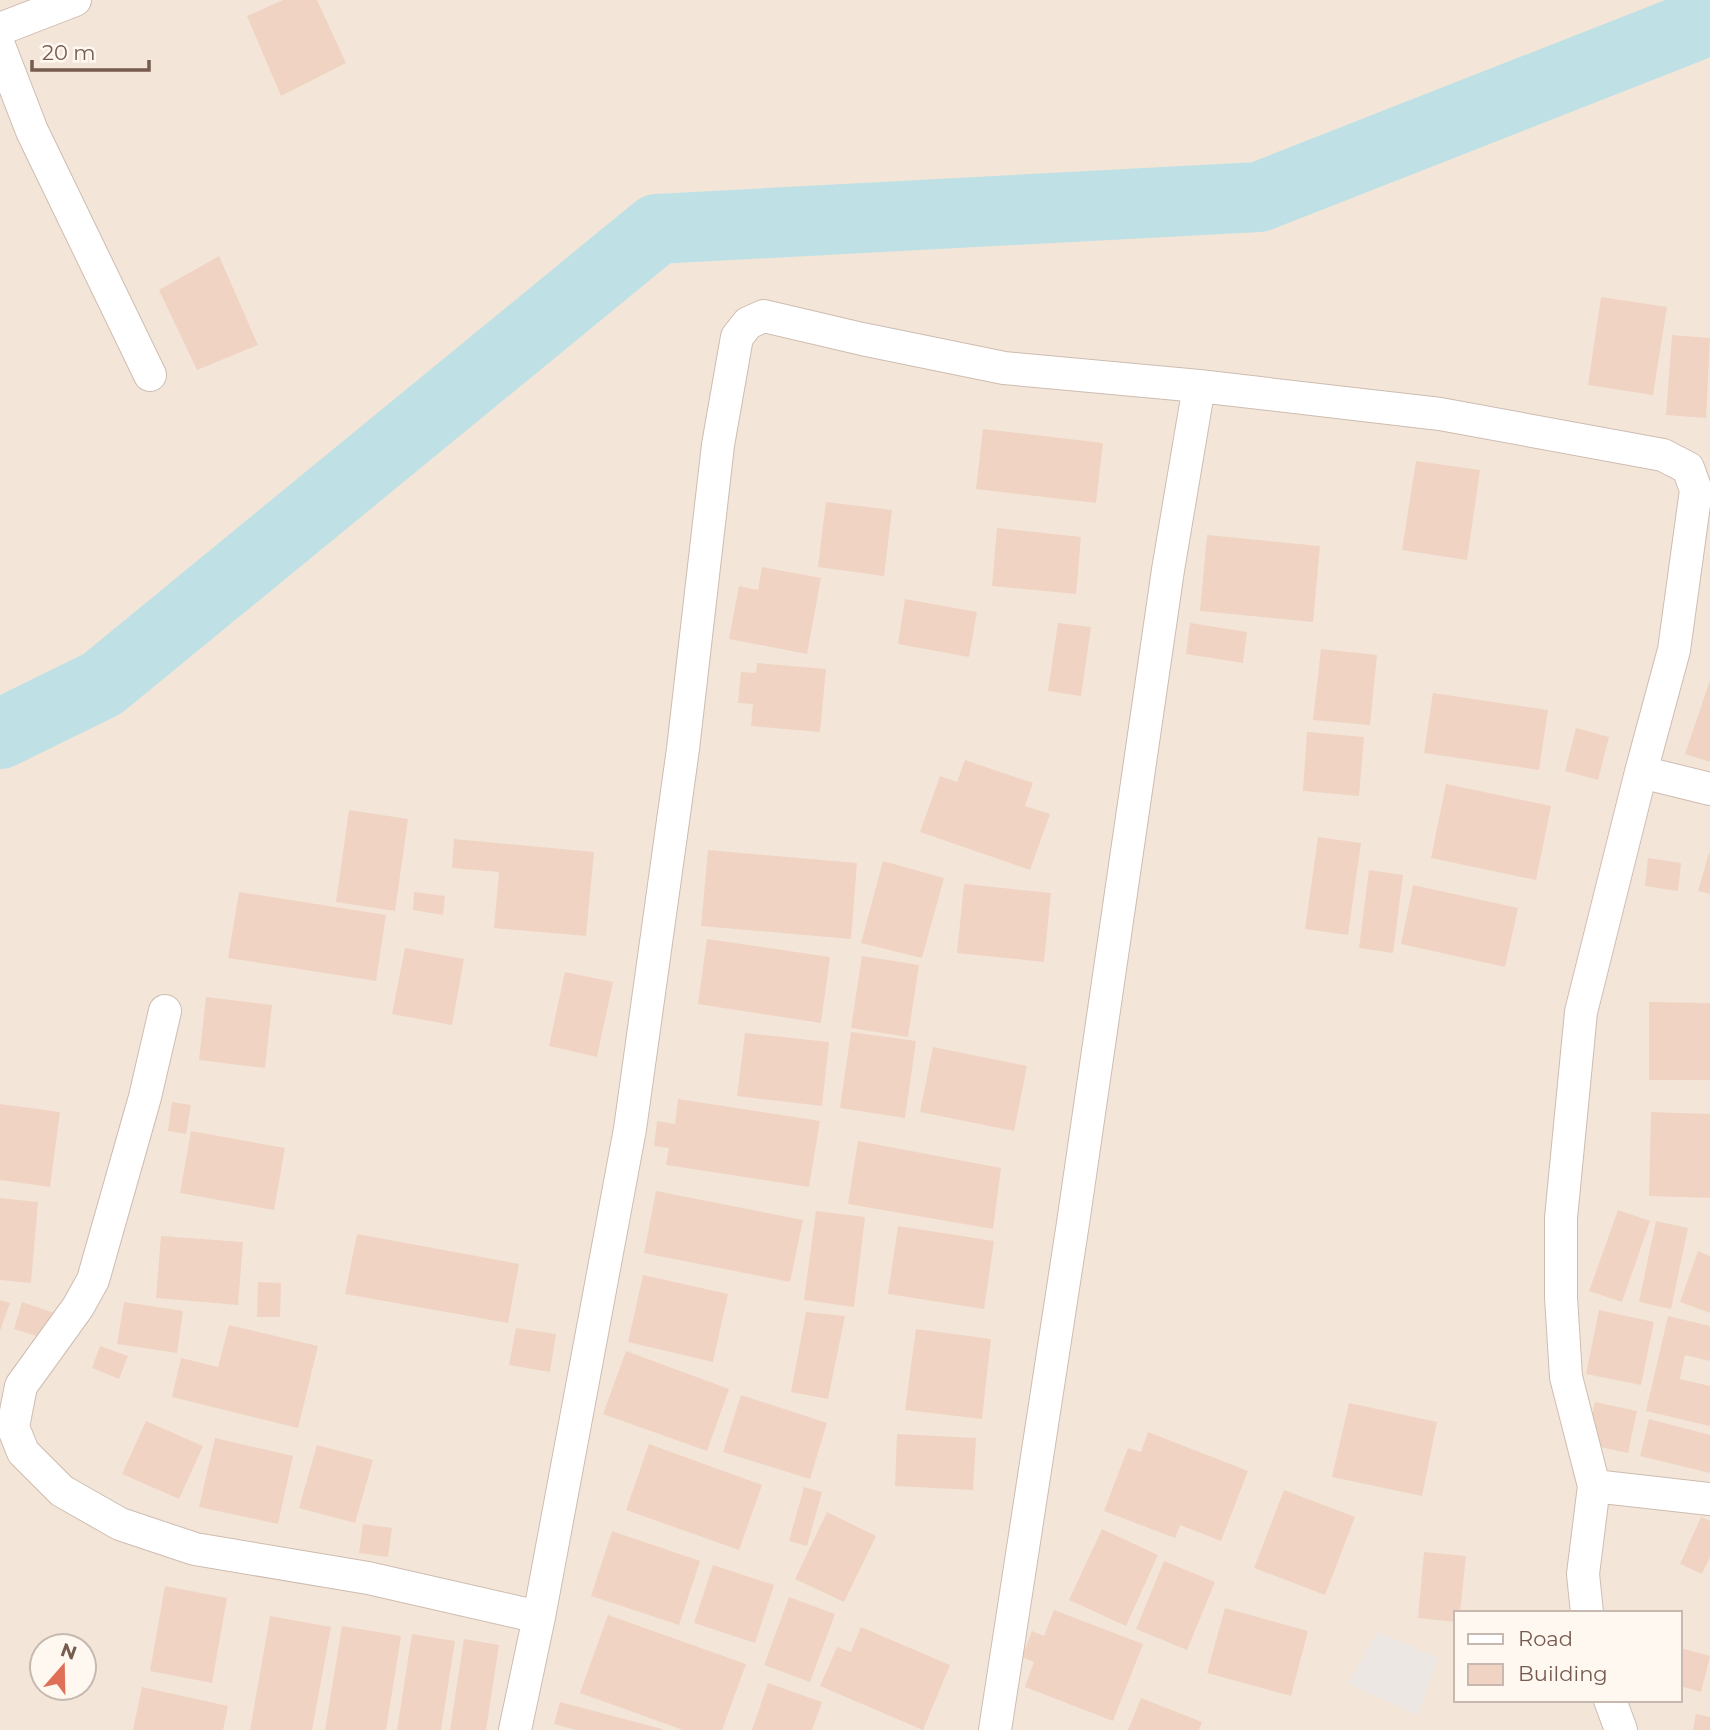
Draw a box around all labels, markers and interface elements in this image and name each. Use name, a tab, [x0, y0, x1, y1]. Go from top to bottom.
scale bar	[32, 28, 149, 72]
text: 20 m	[42, 40, 96, 65]
legend	[1454, 1611, 1682, 1702]
text: Road	[1518, 1626, 1573, 1651]
north arrow	[28, 1632, 98, 1702]
text: N	[57, 1638, 80, 1665]
text: Building	[1518, 1661, 1608, 1686]

